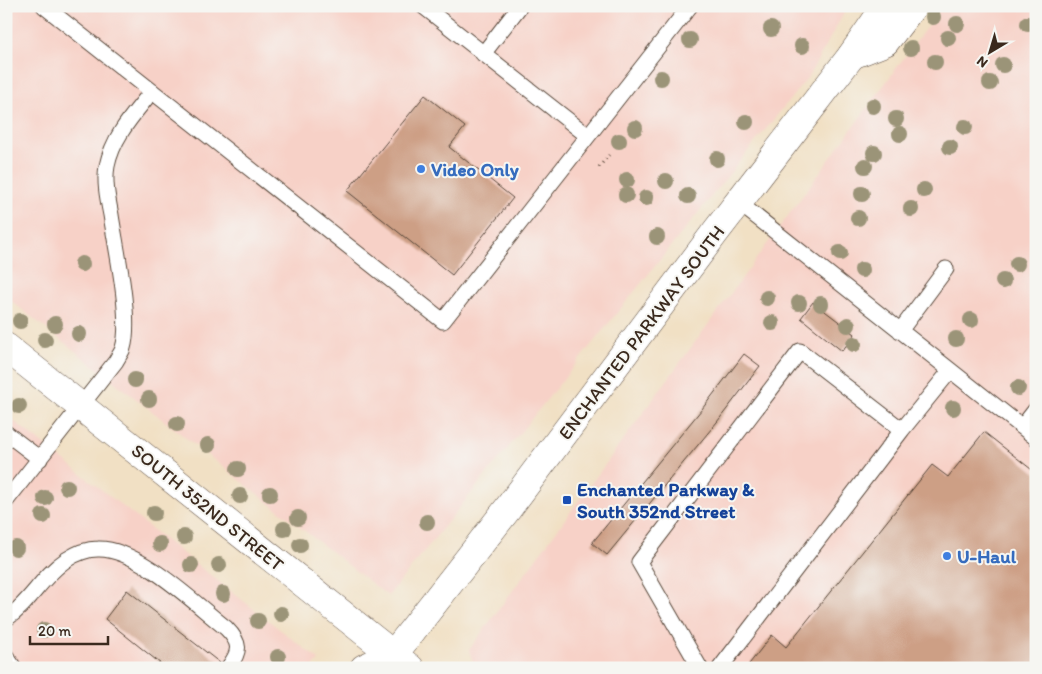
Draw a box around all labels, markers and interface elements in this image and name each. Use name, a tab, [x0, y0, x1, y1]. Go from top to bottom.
north arrow	[964, 28, 1014, 78]
text: N	[973, 52, 991, 71]
place label: Video Only	[431, 158, 519, 181]
marker: Video Only	[415, 163, 427, 175]
street label: ENCHANTED PARKWAY SOUTH	[553, 221, 730, 444]
street label: SOUTH 352ND STREET	[127, 439, 289, 576]
place label: Enchanted Parkway & South 352nd Street	[577, 478, 755, 523]
marker: Enchanted Parkway & South 352nd Street	[561, 494, 573, 506]
place label: U-Haul	[957, 545, 1017, 568]
marker: U-Haul	[941, 550, 953, 562]
scale bar	[30, 614, 108, 646]
text: 20 m	[38, 622, 72, 640]

